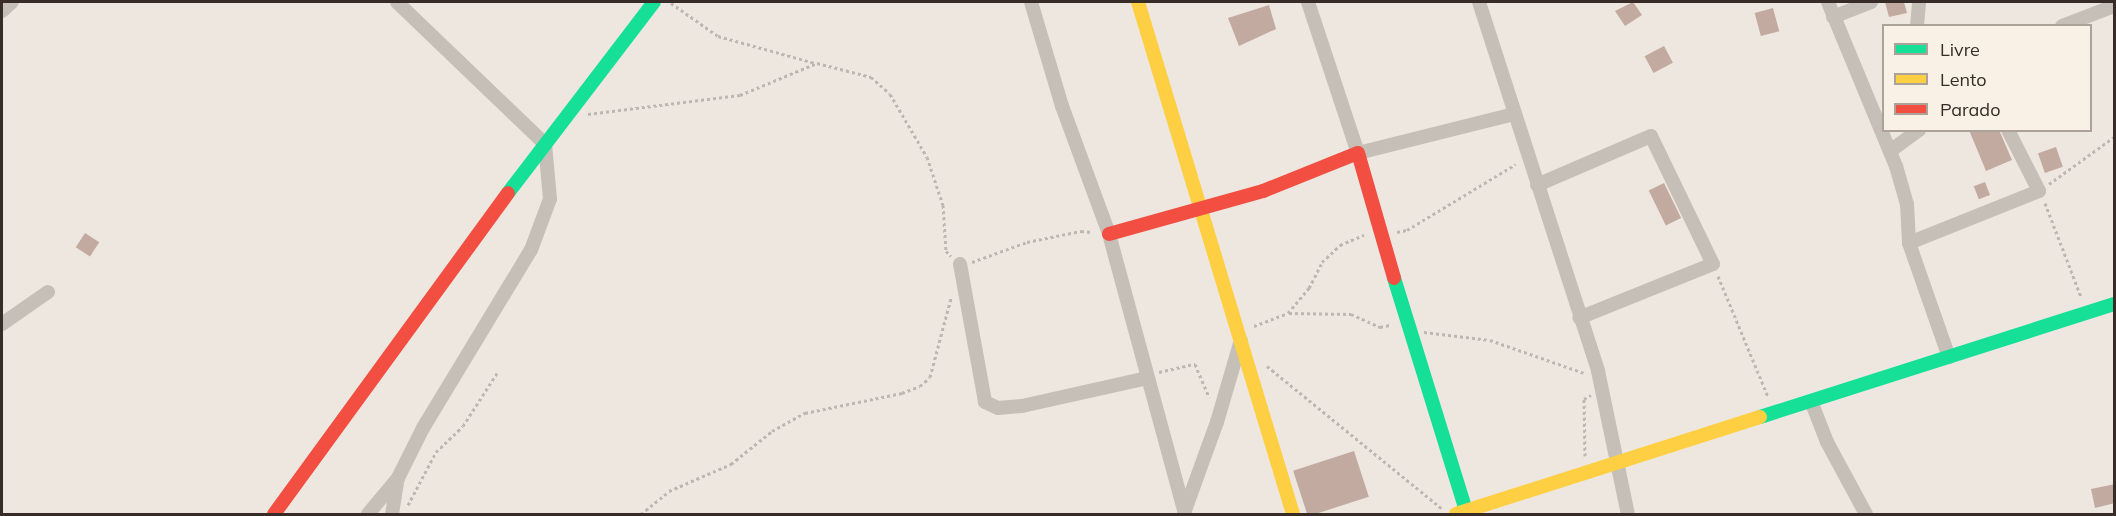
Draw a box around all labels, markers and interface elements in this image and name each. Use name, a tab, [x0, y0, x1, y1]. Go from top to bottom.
legend	[1882, 24, 2092, 132]
text: Livre	[1940, 38, 1980, 61]
text: Lento	[1940, 68, 1987, 91]
text: Parado	[1940, 98, 2000, 121]

